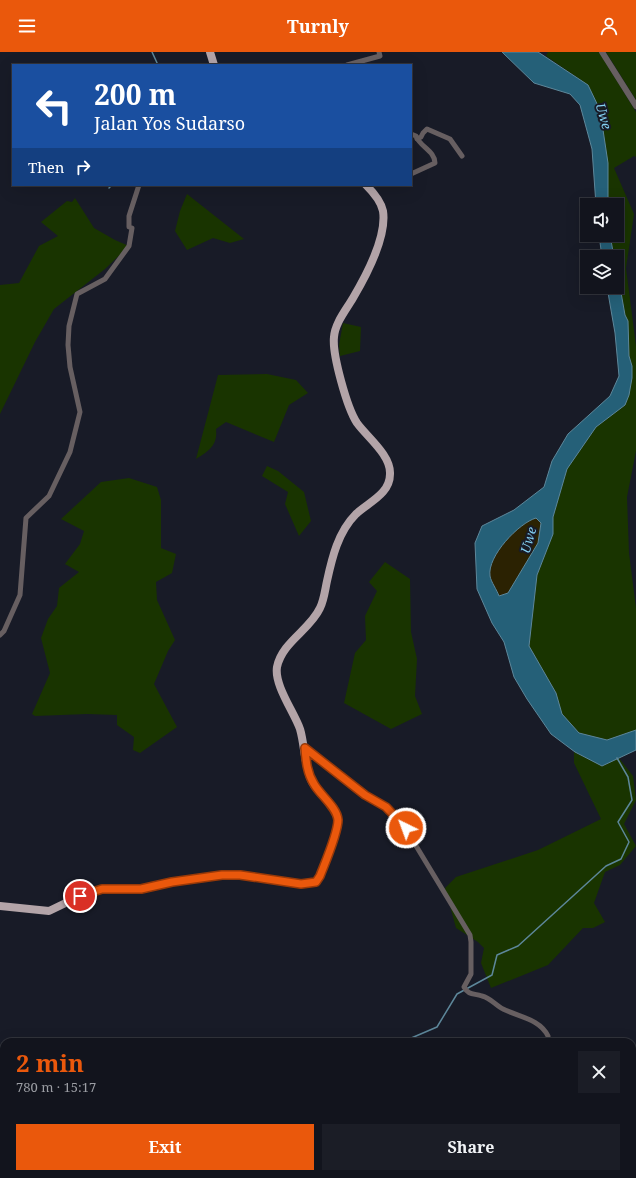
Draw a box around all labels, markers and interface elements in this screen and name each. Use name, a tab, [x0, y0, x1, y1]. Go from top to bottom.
text: Turnly	[287, 14, 349, 38]
icon: menu	[16, 15, 38, 37]
icon: person	[598, 15, 620, 37]
text: 200 m	[94, 75, 176, 113]
icon: left	[28, 80, 80, 132]
water label: Uwe	[592, 101, 616, 132]
text: Jalan Yos Sudarso	[94, 111, 245, 135]
icon: right	[72, 156, 94, 178]
text: Then	[28, 157, 64, 177]
map controls	[580, 198, 624, 294]
button: sound	[580, 198, 624, 242]
button: layers	[580, 250, 624, 294]
water label: Uwe	[516, 524, 540, 555]
position arrow	[385, 807, 427, 849]
pin	[63, 879, 97, 913]
icon: arrive	[69, 885, 91, 907]
text: 2 min	[16, 1046, 84, 1079]
button: close	[578, 1051, 620, 1093]
text: 780 m · 15:17	[16, 1078, 96, 1096]
button: Exit	[16, 1124, 314, 1170]
button: Share	[322, 1124, 620, 1170]

